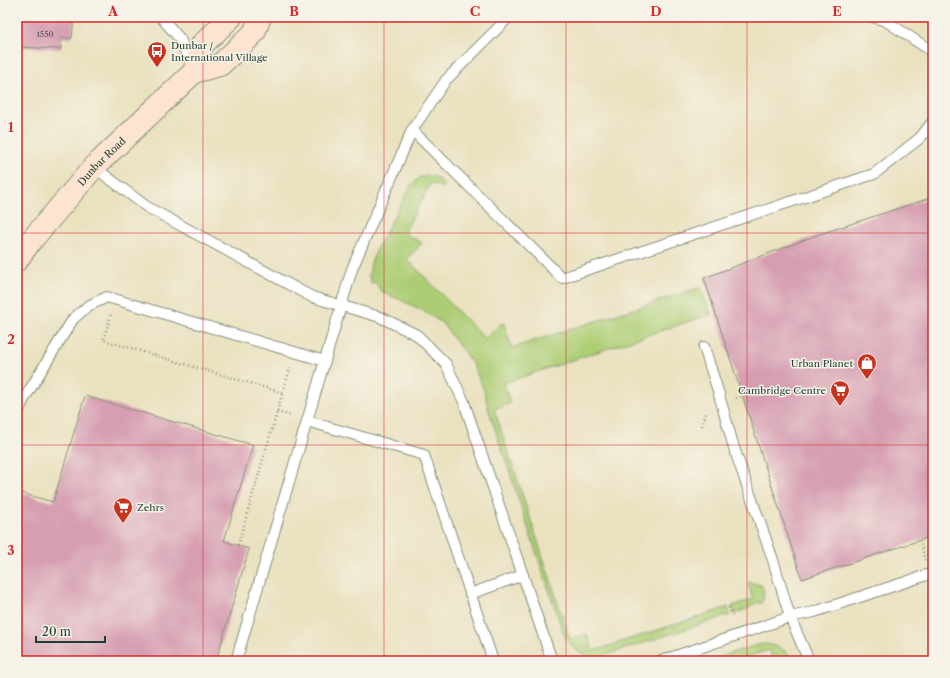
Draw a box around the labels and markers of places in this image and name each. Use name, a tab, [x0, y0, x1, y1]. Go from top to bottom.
place label: Dunbar / International Village	[171, 39, 268, 64]
bus stop icon: Dunbar / International Village	[146, 40, 168, 68]
shop icon: Urban Planet	[856, 352, 878, 380]
place label: Urban Planet	[791, 357, 853, 370]
supermarket icon: Cambridge Centre	[829, 379, 851, 407]
place label: Cambridge Centre	[738, 384, 826, 397]
supermarket icon: Zehrs	[112, 496, 134, 524]
place label: Zehrs	[137, 501, 164, 514]

